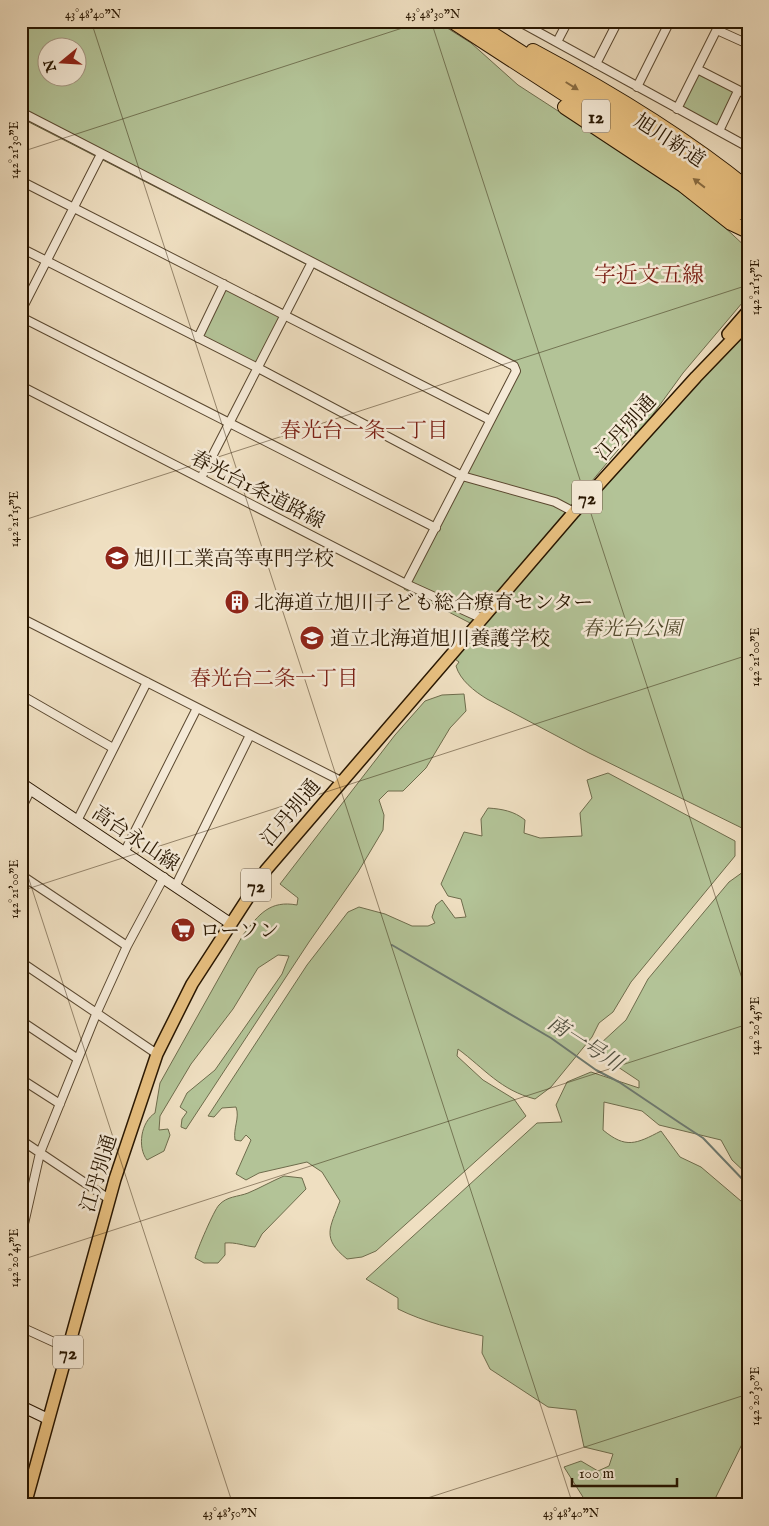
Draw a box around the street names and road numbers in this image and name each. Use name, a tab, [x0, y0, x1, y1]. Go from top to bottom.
road number: 12	[582, 100, 610, 132]
street label: 旭川新道	[629, 109, 710, 174]
street label: 江丹別通	[590, 390, 662, 466]
street label: 春光台1条道路線	[186, 446, 329, 535]
road number: 72	[572, 481, 602, 514]
street label: 江丹別通	[256, 774, 326, 852]
street label: 高台永山線	[87, 801, 184, 878]
road number: 72	[241, 868, 271, 902]
street label: 江丹別通	[76, 1132, 123, 1215]
road number: 72	[53, 1335, 83, 1368]

